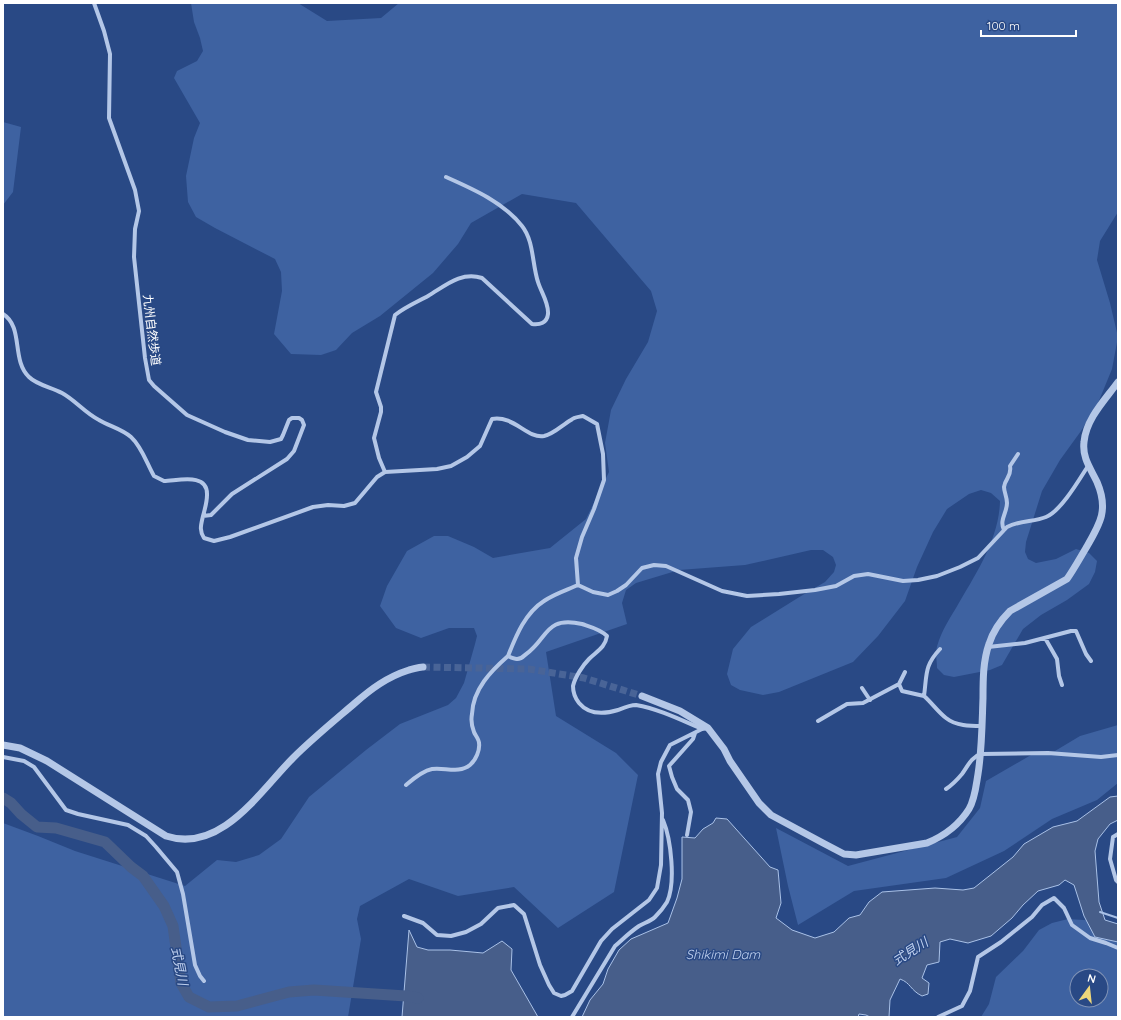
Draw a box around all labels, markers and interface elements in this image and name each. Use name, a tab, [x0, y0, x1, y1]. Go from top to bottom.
scale bar	[981, 12, 1076, 38]
text: 100 m	[987, 18, 1020, 33]
street label: 九州自然歩道	[140, 293, 164, 367]
water label: 式見川	[889, 933, 932, 968]
water label: 式見川	[168, 945, 192, 989]
water label: Shikimi Dam	[686, 946, 761, 962]
north arrow	[1069, 968, 1109, 1008]
text: N	[1086, 971, 1097, 986]

